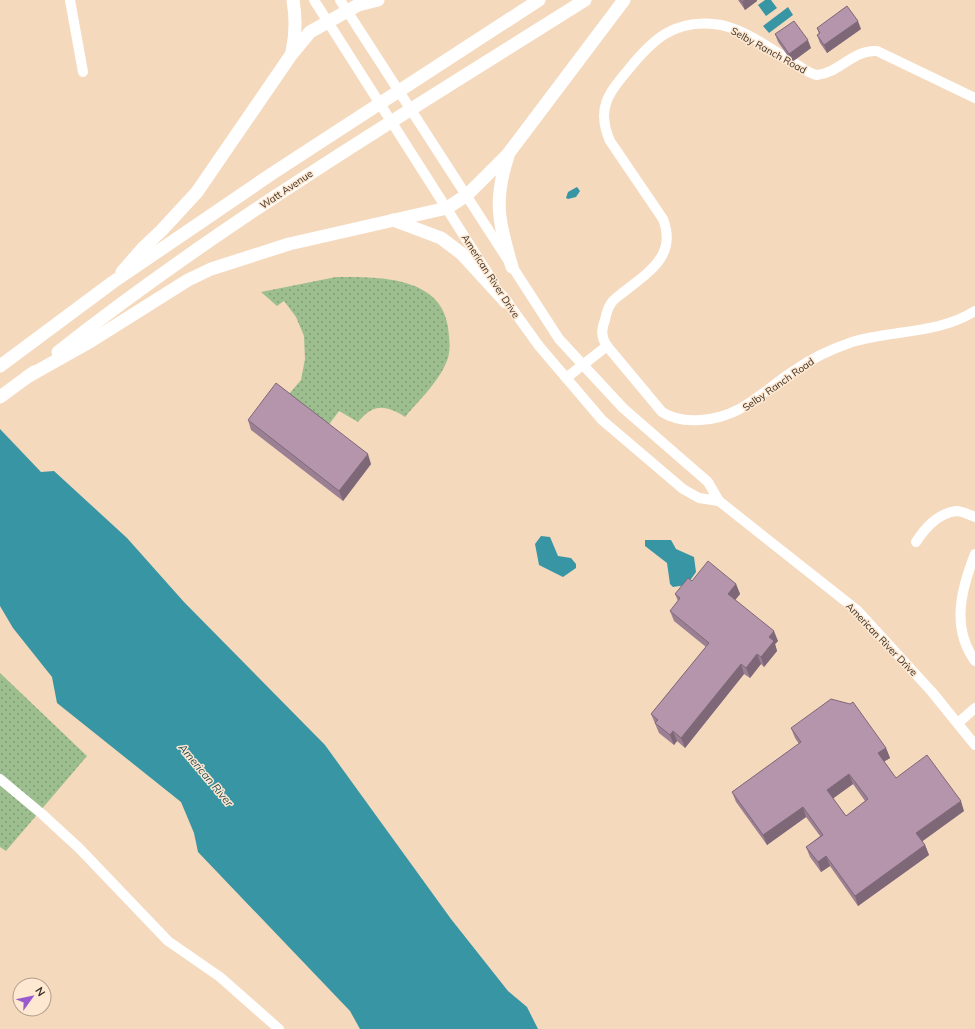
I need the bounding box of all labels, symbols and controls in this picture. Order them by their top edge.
street label: Selby Ranch Road [729,24,809,77]
street label: Watt Avenue [257,167,315,212]
street label: American River Drive [459,232,523,321]
street label: Selby Ranch Road [740,355,817,414]
street label: American River Drive [843,600,920,679]
water label: American River [175,740,237,810]
north arrow [12,977,52,1017]
text: N [32,984,49,999]

